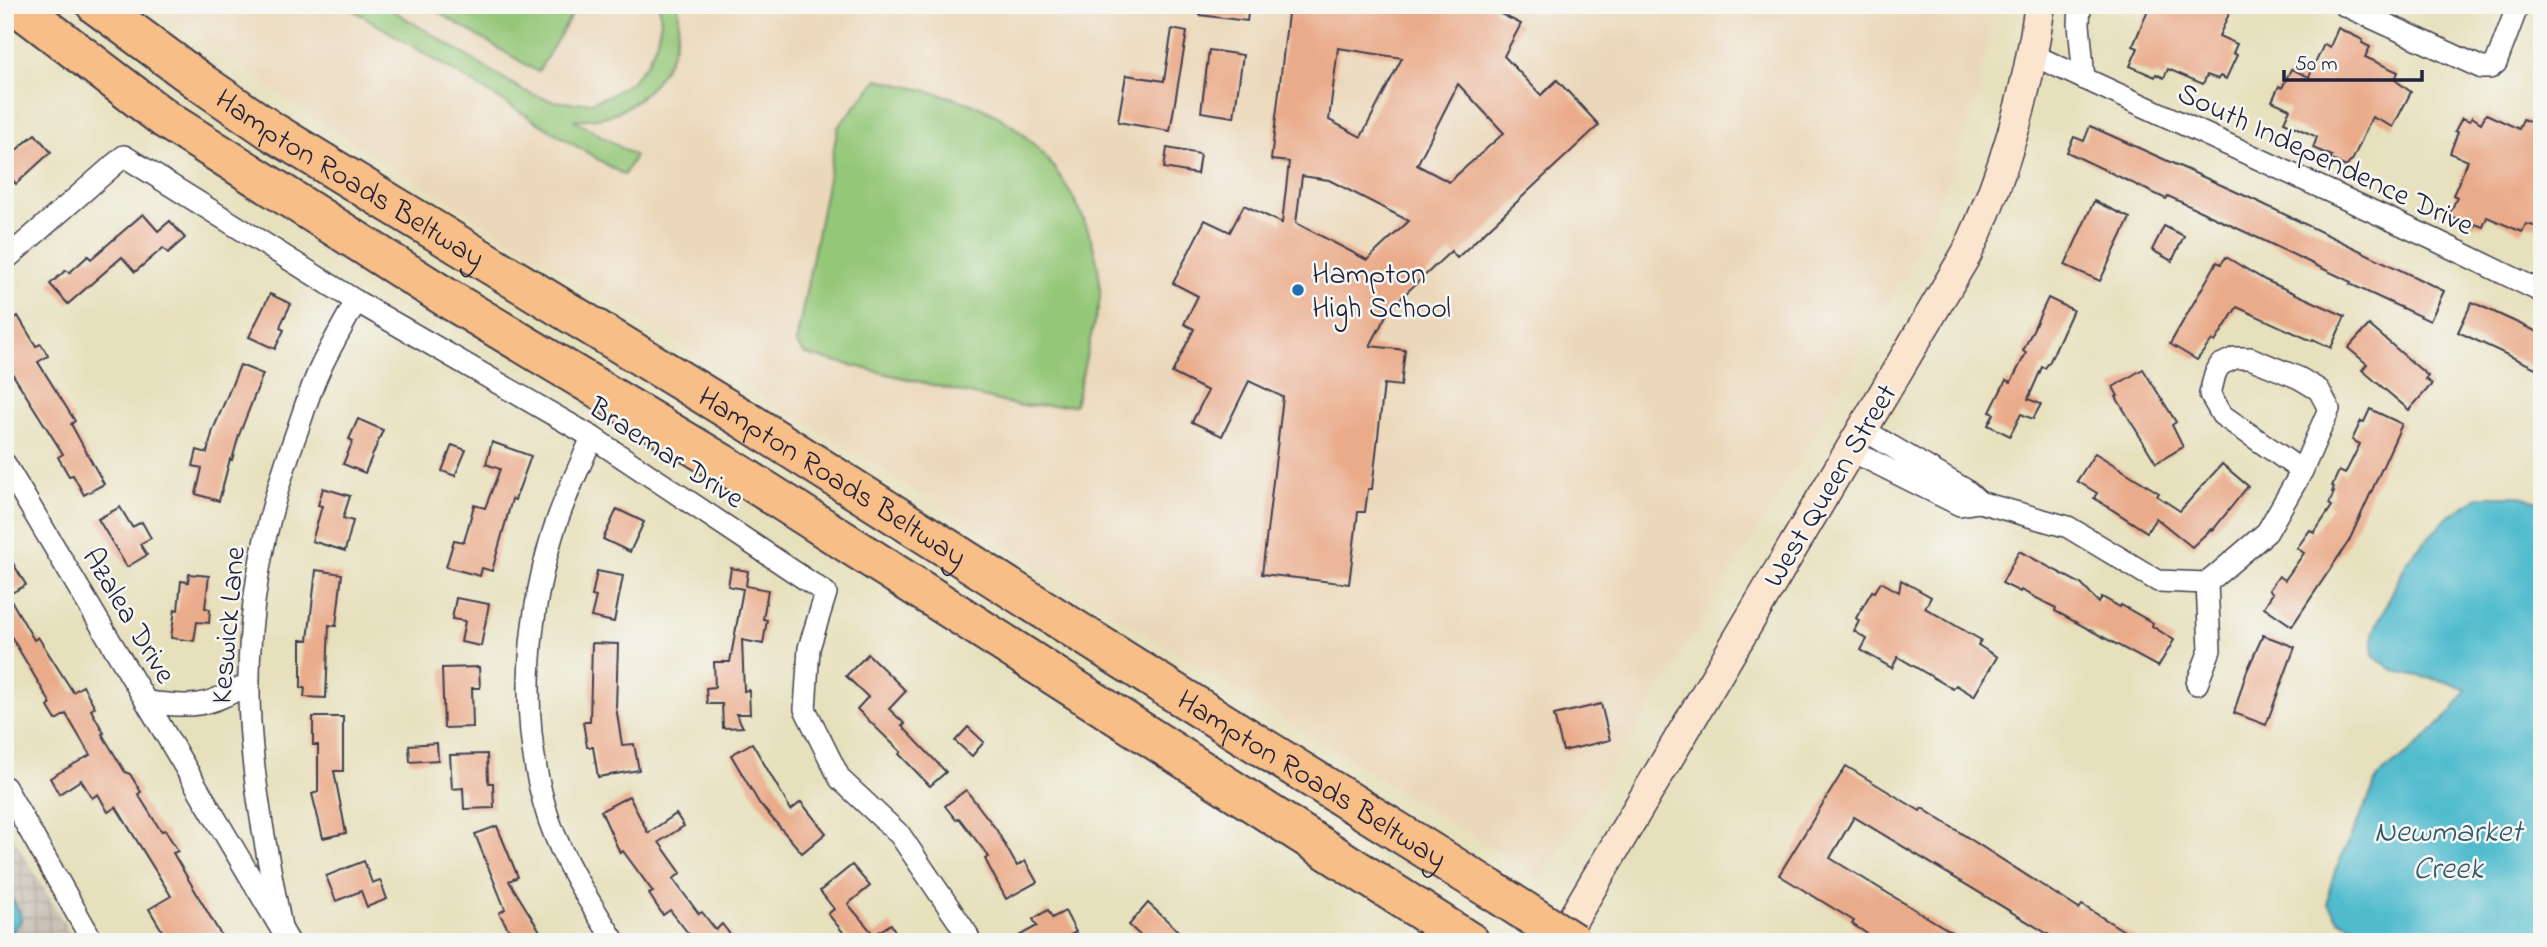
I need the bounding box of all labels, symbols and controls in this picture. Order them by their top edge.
scale bar [2284,38,2423,82]
text: 50 m [2295,50,2338,80]
street label: South Independence Drive [2169,73,2481,249]
street label: Hampton Roads Beltway [205,79,492,281]
place label: Hampton High School [1312,254,1451,332]
marker: Hampton High School [1290,282,1306,298]
street label: West Queen Street [1753,376,1910,597]
street label: Hampton Roads Beltway [688,377,974,580]
street label: Braemar Drive [578,387,752,522]
street label: Azalea Drive [69,540,186,694]
street label: Keswick Lane [201,544,259,706]
street label: Hampton Roads Beltway [1167,680,1454,882]
water label: Newmarket Creek [2374,810,2525,894]

